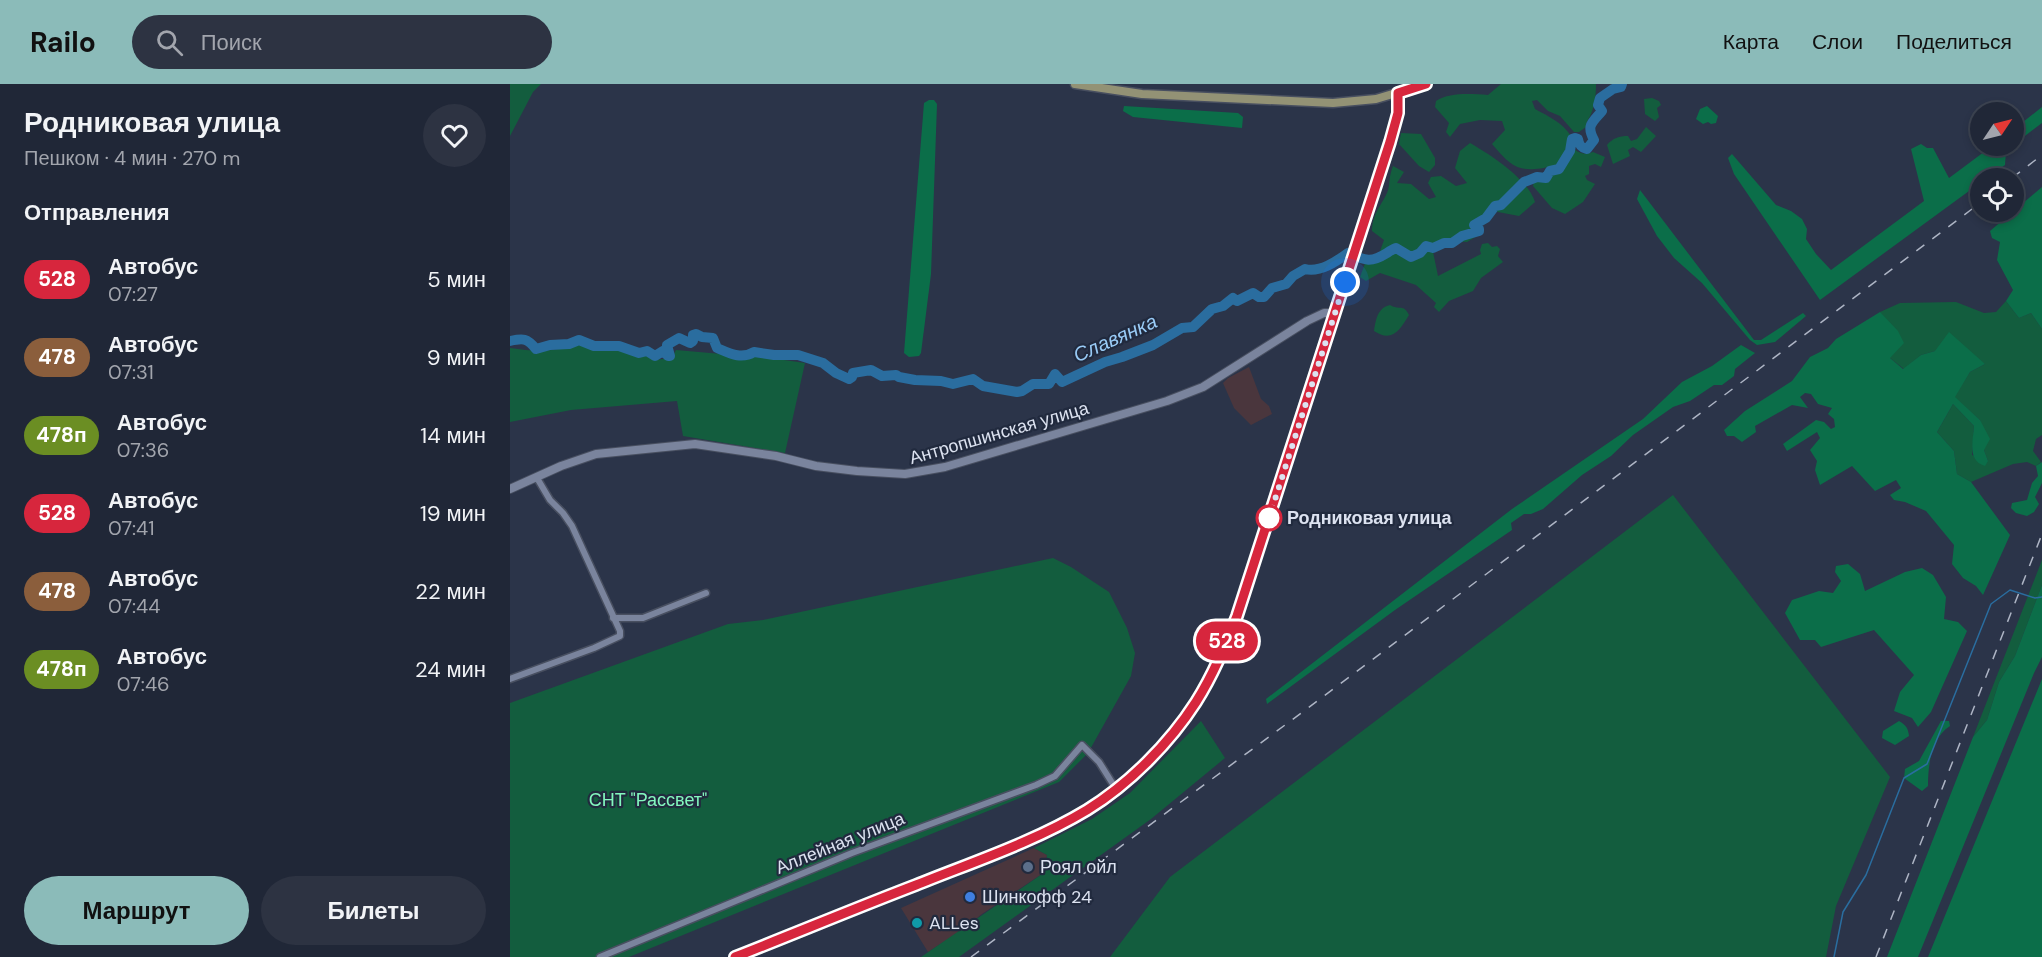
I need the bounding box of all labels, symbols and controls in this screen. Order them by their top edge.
search box [132,15,552,69]
text: Railo [30,24,96,61]
icon: search [153,26,186,59]
text: Поиск [201,28,262,57]
text: Карта [1723,28,1779,56]
text: Слои [1812,28,1863,56]
text: Поделиться [1896,28,2012,56]
north arrow [1970,102,2024,156]
map controls [1970,102,2024,222]
text: Родниковая улица [24,104,280,141]
button: heart [423,104,486,167]
text: Пешком · 4 мин · 270 m [24,145,240,171]
button: locate [1970,168,2024,222]
text: Отправления [24,198,170,227]
text: Автобус [108,252,198,281]
text: 528 [38,265,76,293]
text: 5 мин [427,265,486,294]
your location [1330,267,1360,297]
text: 07:27 [108,281,158,307]
water label: Славянка [1069,308,1161,368]
text: Автобус [108,330,198,359]
text: 478 [38,343,76,371]
text: 9 мин [427,343,486,372]
text: 07:31 [108,359,154,385]
street label: Антропшинская улица [906,396,1093,470]
text: Автобус [117,408,207,437]
text: 478п [36,421,87,449]
text: 14 мин [420,421,486,450]
text: 07:36 [117,437,169,463]
text: Автобус [108,486,198,515]
text: 528 [38,499,76,527]
text: 19 мин [420,499,486,528]
marker: Родниковая улица [1256,505,1282,531]
place label: Родниковая улица [1287,506,1453,530]
text: 07:41 [108,515,155,541]
text: Автобус [108,564,198,593]
text: 478 [38,577,76,605]
text: 22 мин [415,577,486,606]
text: 07:44 [108,593,160,619]
line badge: 528 [1192,622,1262,660]
text: 528 [1208,627,1246,655]
text: Автобус [117,642,207,671]
text: 478п [36,655,87,683]
text: 24 мин [415,655,486,684]
text: 07:46 [117,671,170,697]
park label: СНТ "Рассвет" [589,788,707,812]
street label: Аллейная улица [772,806,909,880]
place label: Роял ойл [1040,855,1117,879]
marker: Роял ойл [1021,860,1035,874]
button: Маршрут [24,876,249,945]
button: Билеты [261,876,486,945]
place label: Шинкофф 24 [982,885,1092,909]
marker: Шинкофф 24 [963,890,977,904]
place label: ALLes [929,911,979,935]
marker: ALLes [910,916,924,930]

